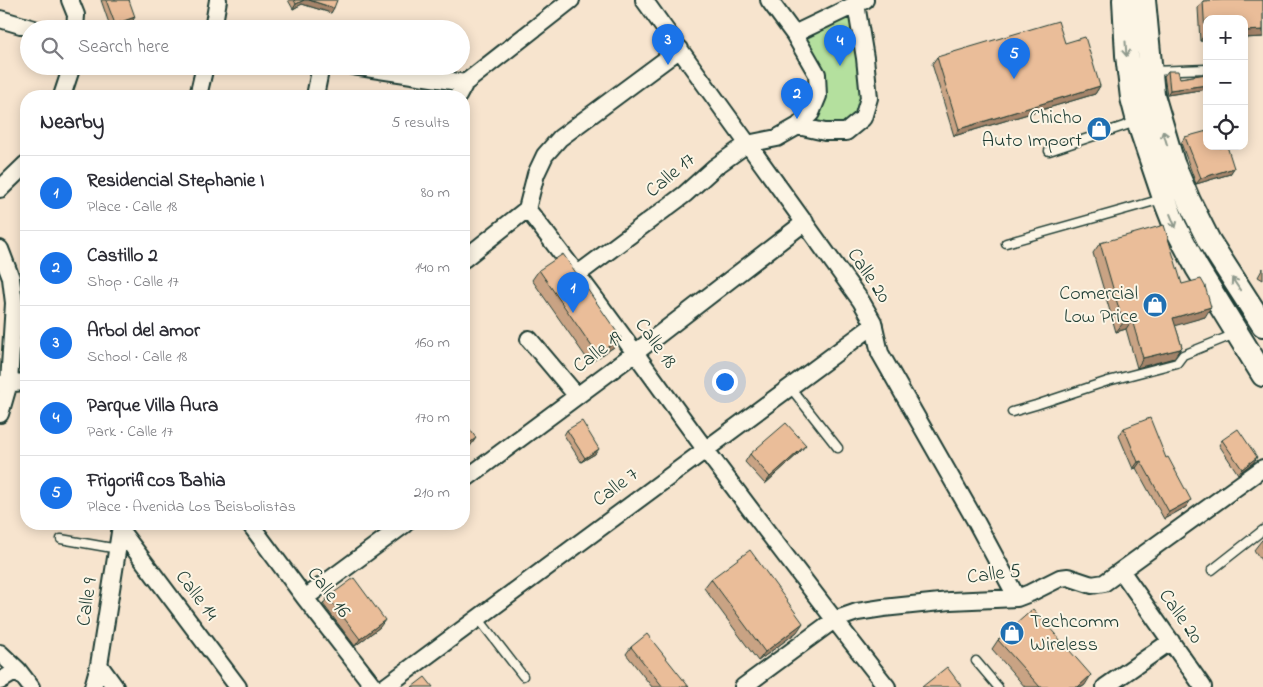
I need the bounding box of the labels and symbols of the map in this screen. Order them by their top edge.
pin: 3 [652,24,684,65]
pin: 4 [824,25,856,66]
pin: 5 [998,38,1030,79]
one-way arrow [1122,40,1131,56]
pin: 2 [781,78,813,119]
place label: Chicho Auto Import [982,104,1082,156]
shop icon: Chicho Auto Import [1086,116,1112,142]
one-way arrow [1160,131,1170,147]
street label: Calle 17 [640,147,702,205]
one-way arrow [1170,214,1179,229]
street label: Calle 20 [839,243,897,310]
pin: 1 [557,272,589,313]
one-way arrow [1231,277,1241,291]
place label: Comercial Low Price [1059,280,1138,332]
shop icon: Comercial Low Price [1142,292,1168,318]
street label: Calle 18 [627,313,683,375]
street label: Calle 19 [567,325,629,381]
your location [712,369,738,395]
street label: Calle 7 [587,461,645,515]
street label: Calle 5 [965,557,1023,593]
street label: Calle 16 [299,561,357,625]
street label: Calle 14 [167,564,225,628]
street label: Calle 9 [70,576,106,628]
street label: Calle 20 [1151,584,1210,651]
place label: Techcomm Wireless [1030,608,1119,660]
shop icon: Techcomm Wireless [999,620,1025,646]

